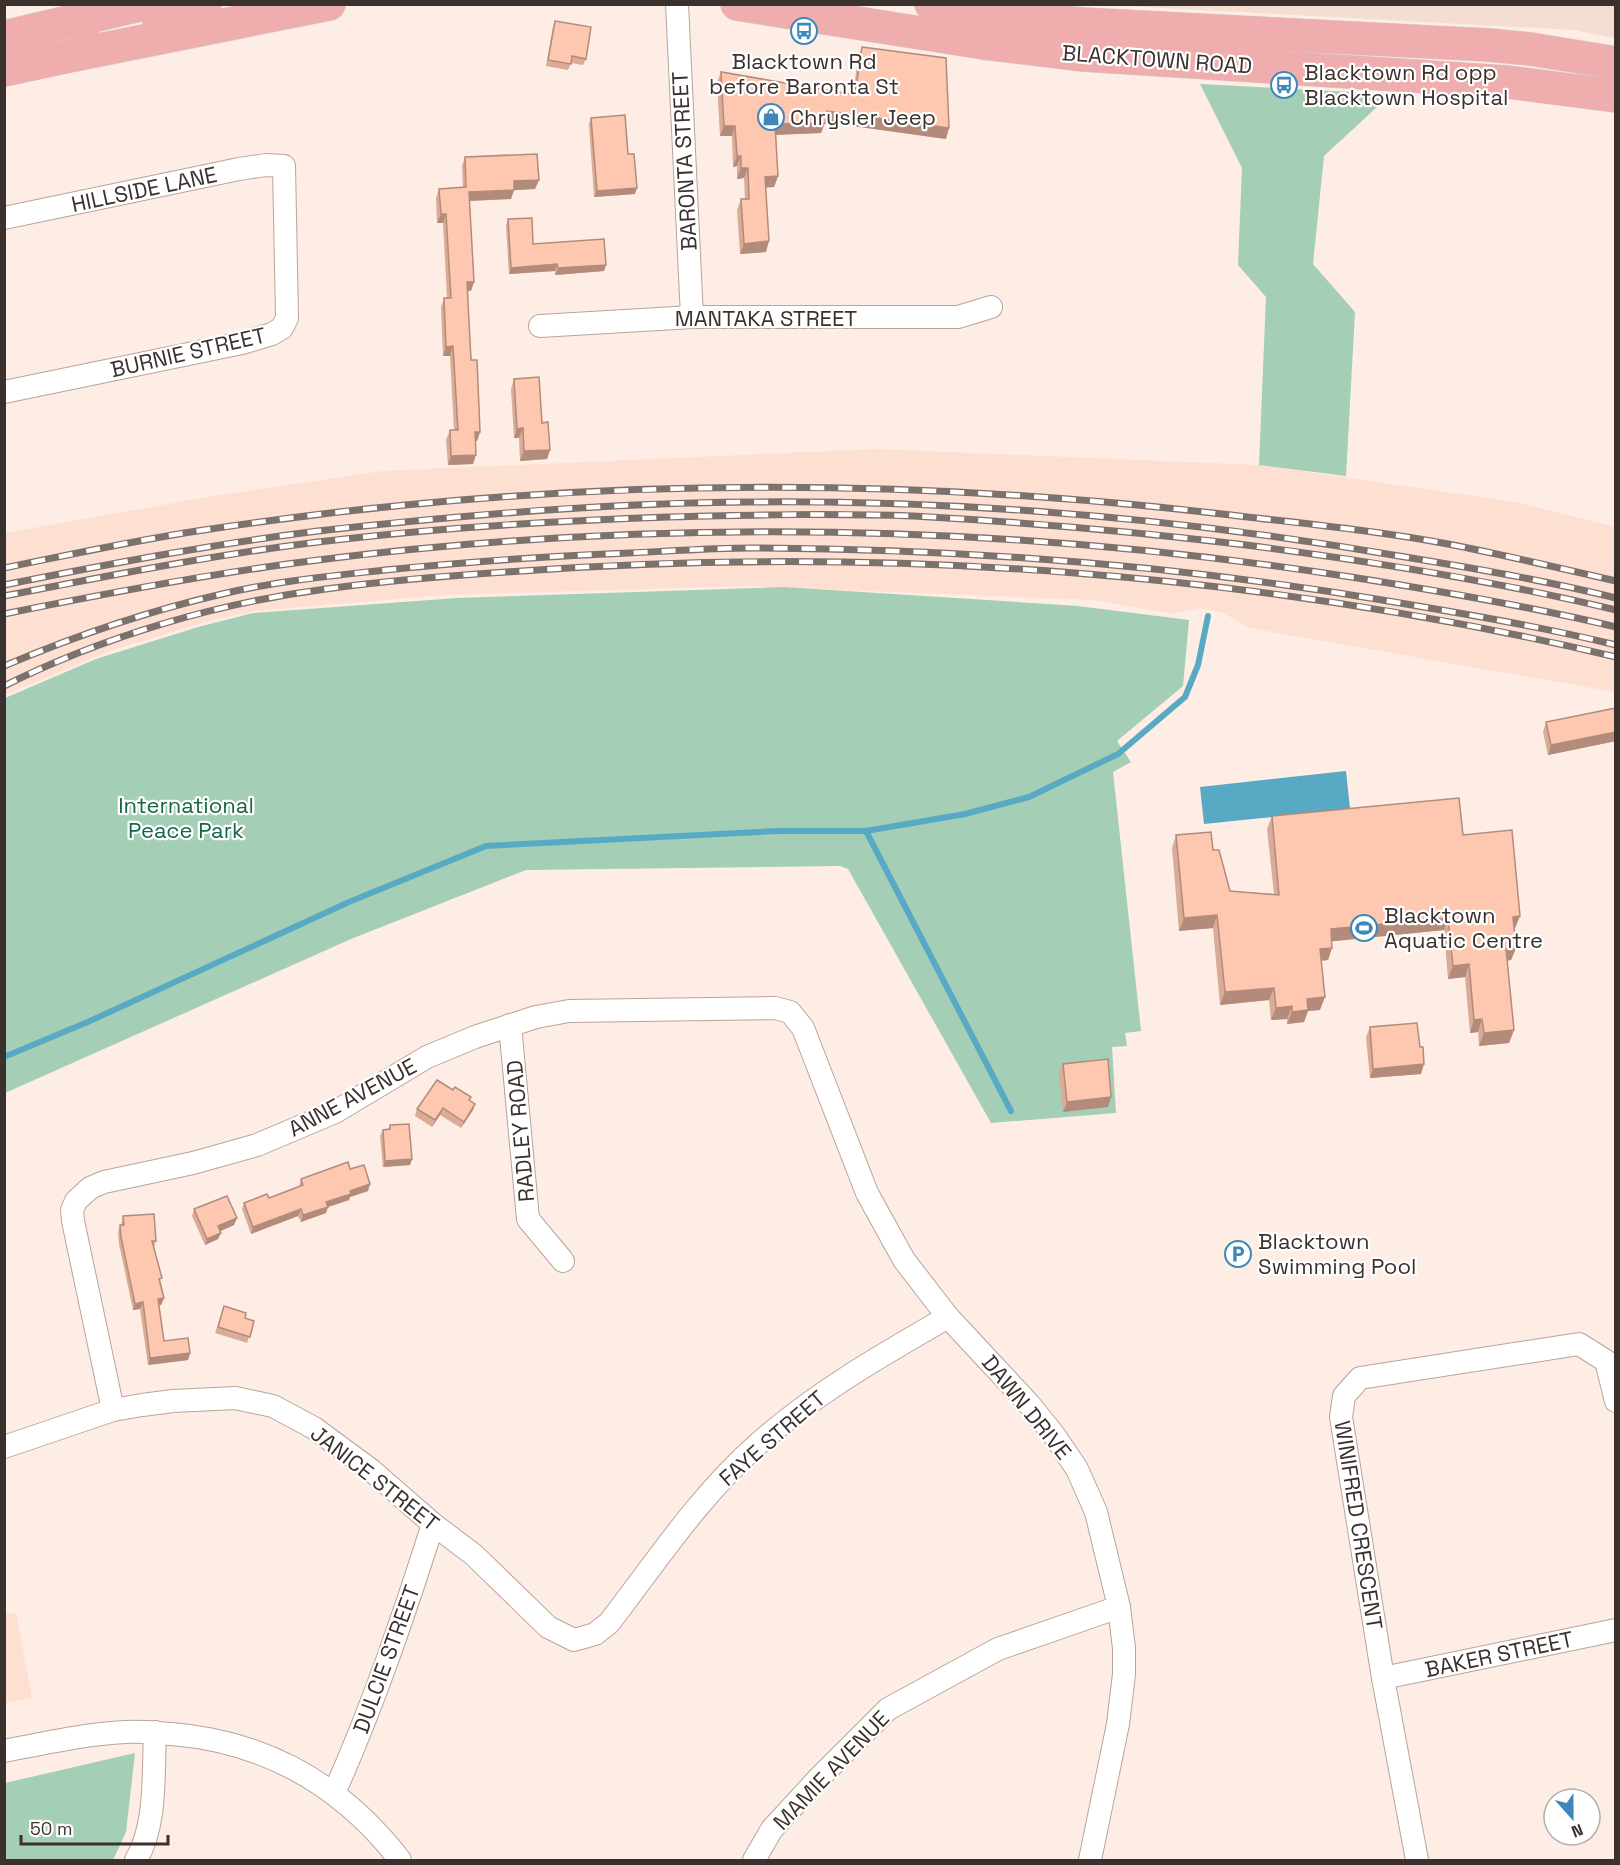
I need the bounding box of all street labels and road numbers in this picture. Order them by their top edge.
street label: BLACKTOWN ROAD [1061,38,1253,80]
street label: BARONTA STREET [665,71,703,251]
street label: HILLSIDE LANE [69,160,219,218]
street label: MANTAKA STREET [675,304,857,332]
street label: BURNIE STREET [108,321,268,383]
street label: ANNE AVENUE [283,1051,421,1143]
street label: RADLEY ROAD [500,1059,540,1203]
street label: DAWN DRIVE [976,1349,1078,1465]
street label: FAYE STREET [713,1384,831,1492]
street label: JANICE STREET [305,1419,445,1537]
street label: WINIFRED CRESCENT [1329,1419,1389,1631]
street label: DULCIE STREET [346,1581,426,1737]
street label: BAKER STREET [1422,1625,1576,1683]
street label: MAMIE AVENUE [767,1704,895,1836]

